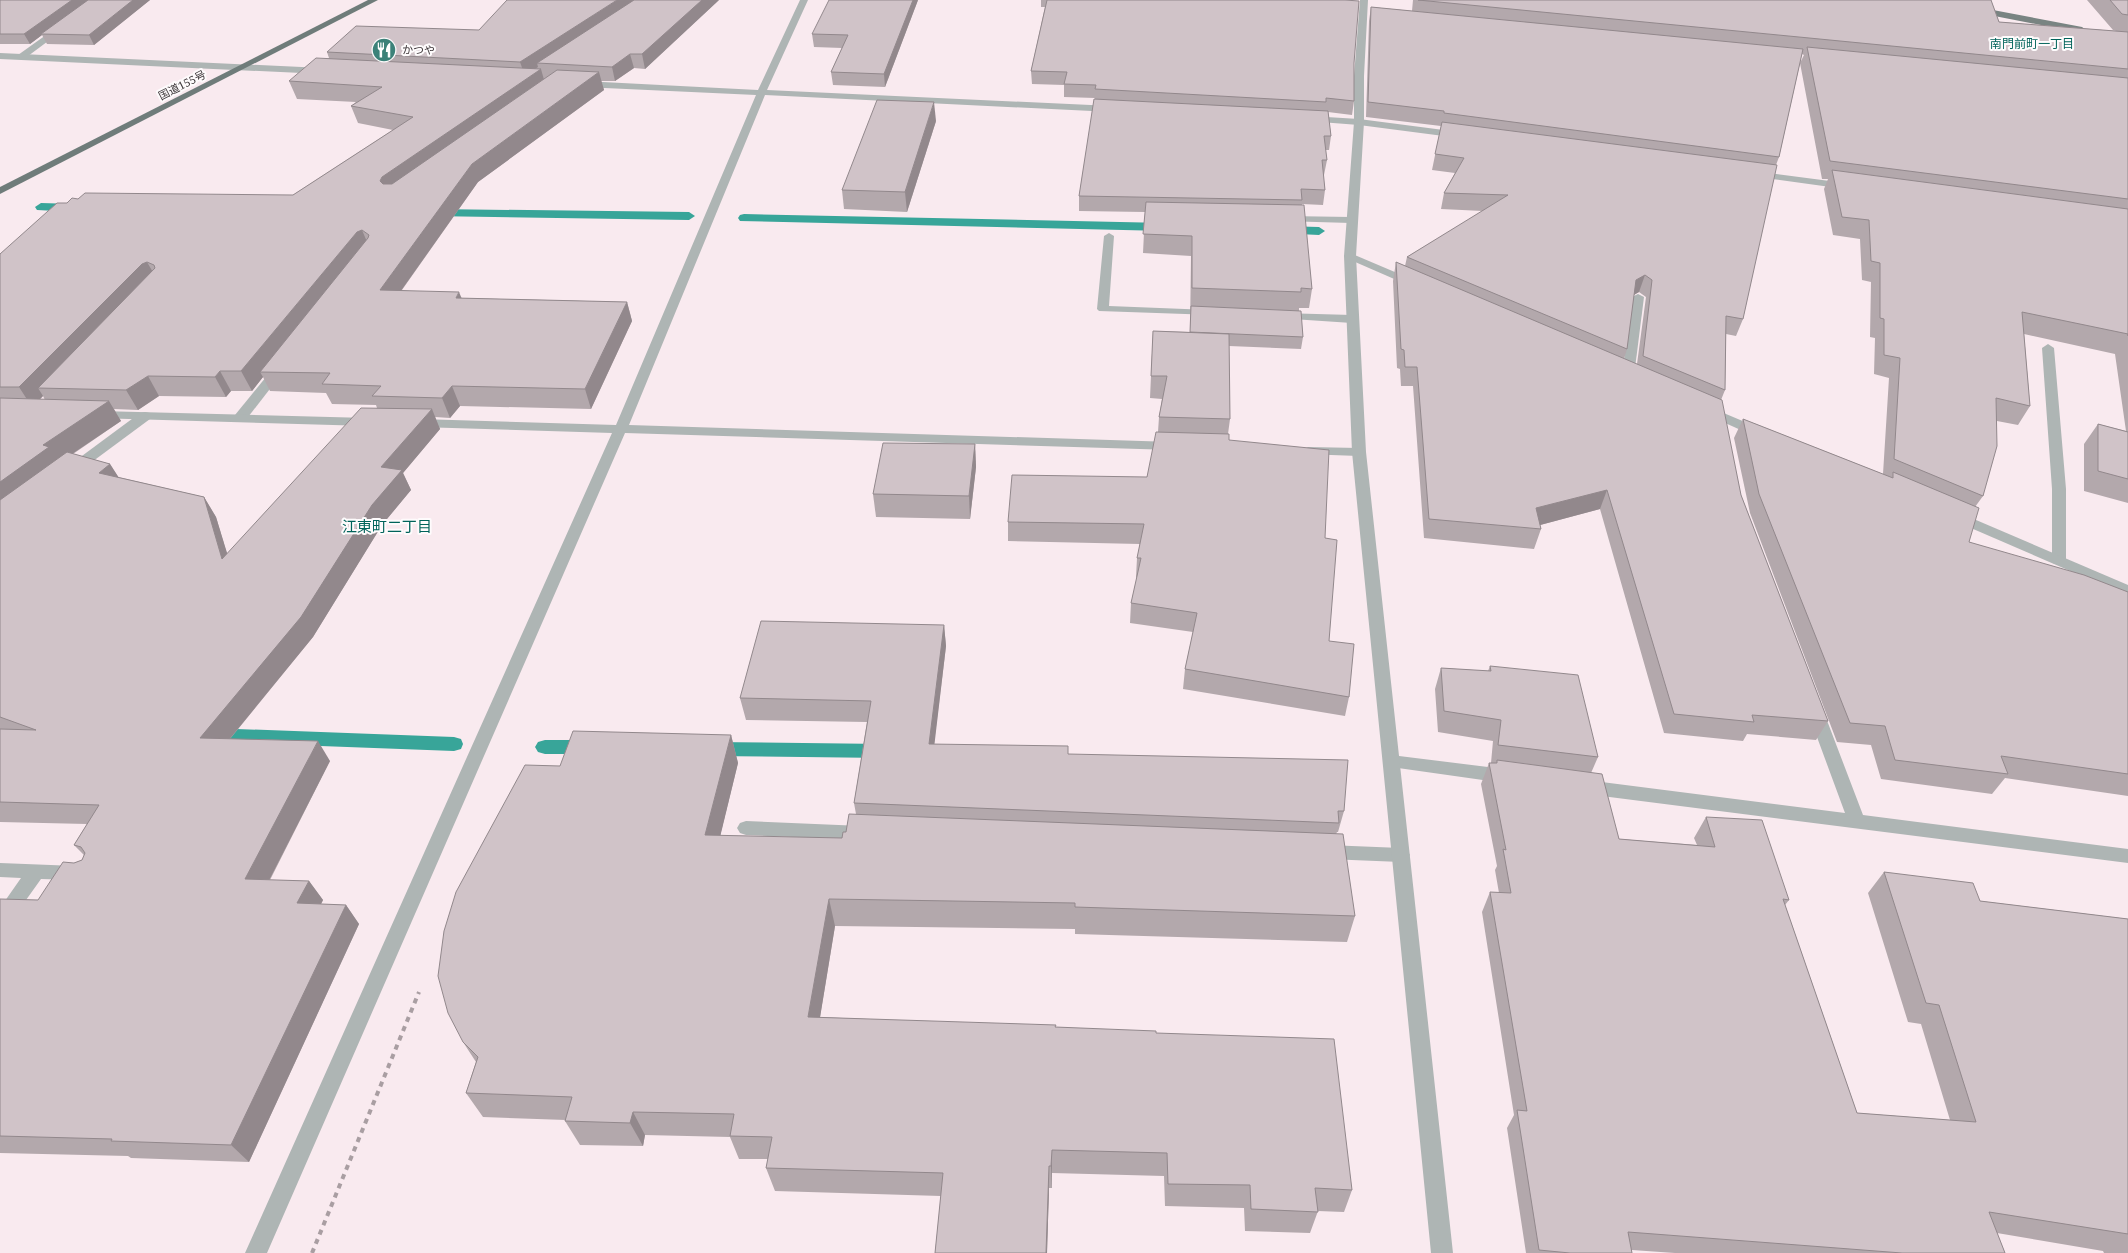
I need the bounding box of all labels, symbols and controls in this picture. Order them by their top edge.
district label: 南門前町一丁目 [1990,35,2074,52]
restaurant icon: かつや [371,37,397,63]
place label: かつや [402,42,435,57]
street label: 国道155号 [155,66,208,103]
district label: 江東町二丁目 [342,516,432,536]

